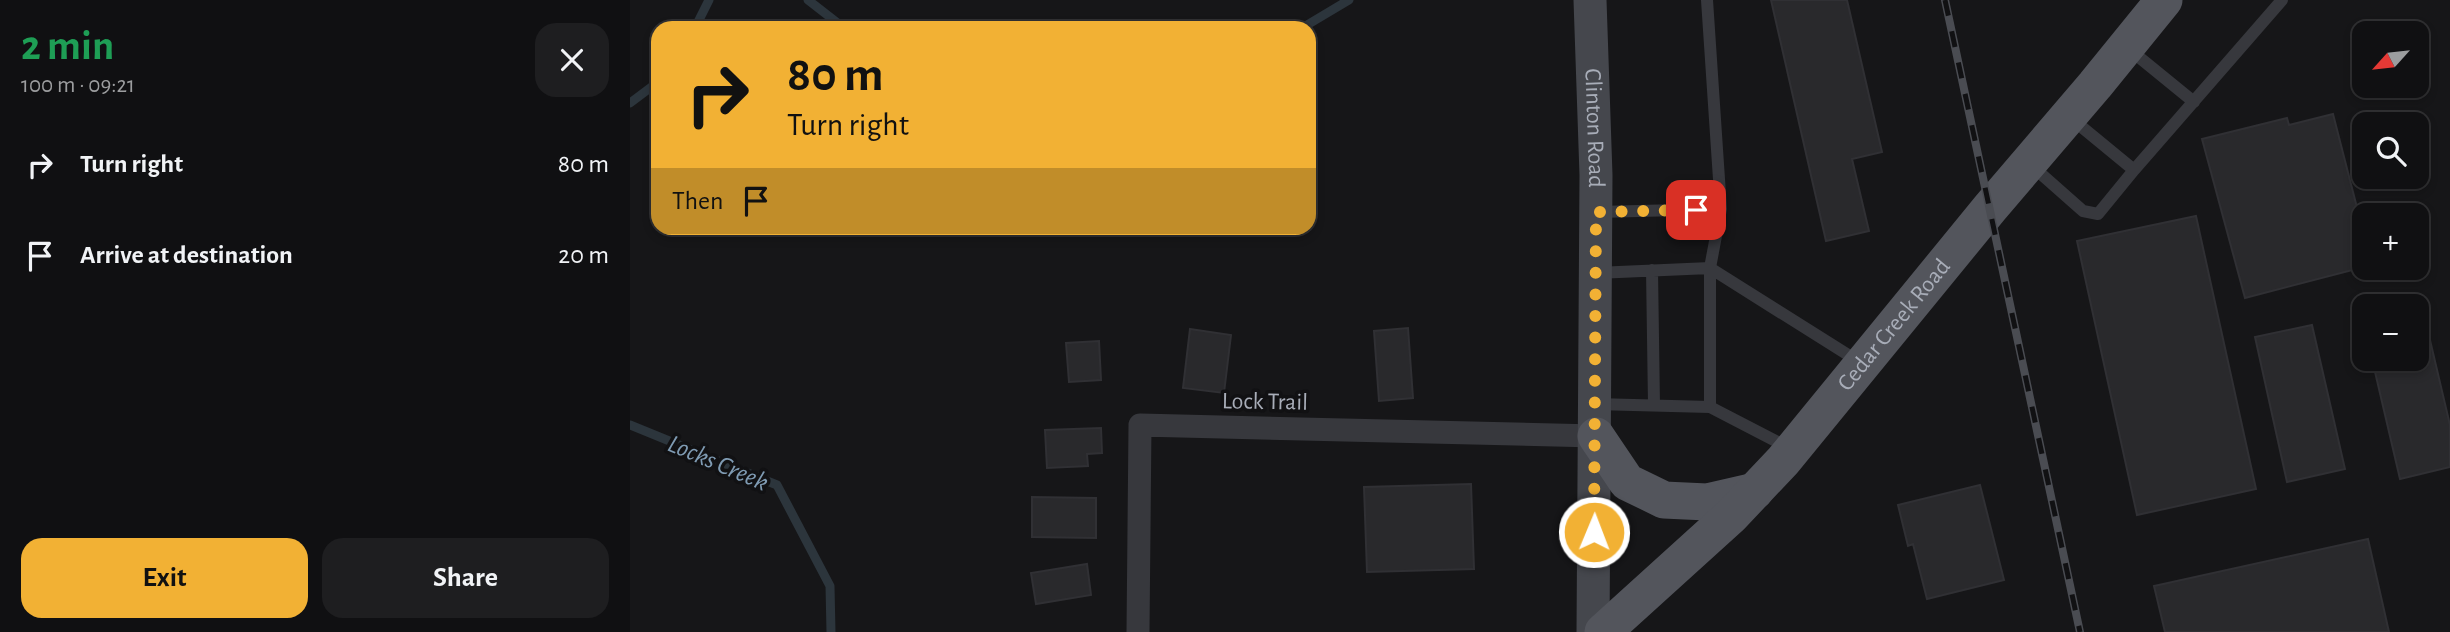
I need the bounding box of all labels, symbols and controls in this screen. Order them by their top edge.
north arrow [2352,21,2429,98]
map controls [2352,21,2429,371]
button: close [535,23,609,97]
text: 2 min [21,25,114,67]
icon: right [672,49,763,140]
text: 80 m [787,51,884,100]
street label: Clinton Road [1580,68,1608,188]
text: 100 m · 09:21 [21,74,135,97]
text: Turn right [787,109,909,141]
button: search [2352,112,2429,189]
icon: right [21,146,59,184]
text: Turn right [80,151,183,177]
text: 80 m [558,151,609,177]
pin [1666,180,1726,240]
icon: arrive [737,182,775,220]
text: Then [672,188,723,214]
icon: arrive [1677,191,1715,229]
button: + [2352,203,2429,280]
icon: arrive [21,237,59,275]
text: Arrive at destination [80,242,293,268]
text: 20 m [558,242,609,268]
street label: Cedar Creek Road [1833,255,1955,396]
button: − [2352,294,2429,371]
street label: Lock Trail [1222,389,1308,415]
water label: Locks Creek [664,430,772,496]
position arrow [1557,495,1631,569]
button: Exit [21,538,308,618]
button: Share [322,538,609,618]

